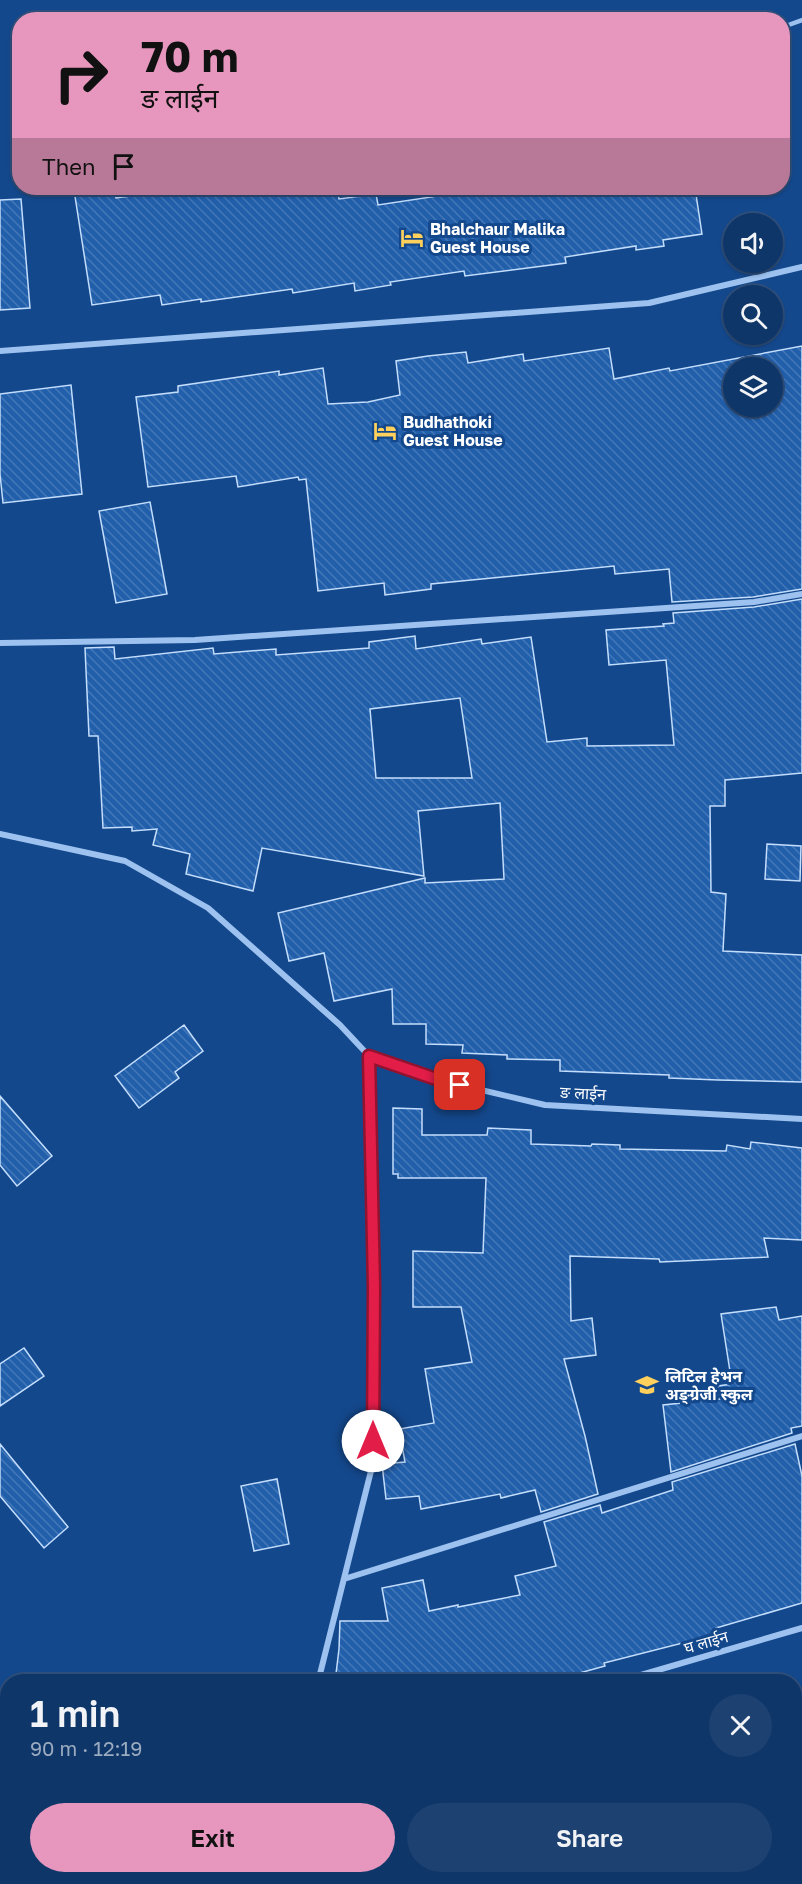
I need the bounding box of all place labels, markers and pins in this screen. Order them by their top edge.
place label: Bhalchaur Malika Guest House [430,219,565,257]
hotel icon: Bhalchaur Malika Guest House [399,225,425,251]
place label: Budhathoki Guest House [403,412,503,450]
hotel icon: Budhathoki Guest House [372,418,398,444]
pin [434,1059,485,1110]
place label: लिटिल हेभन अङ्‍ग्रेजी स्कुल [665,1366,754,1405]
school or university icon: लिटिल हेभन अङ्‍ग्रेजी स्कुल [634,1372,660,1398]

